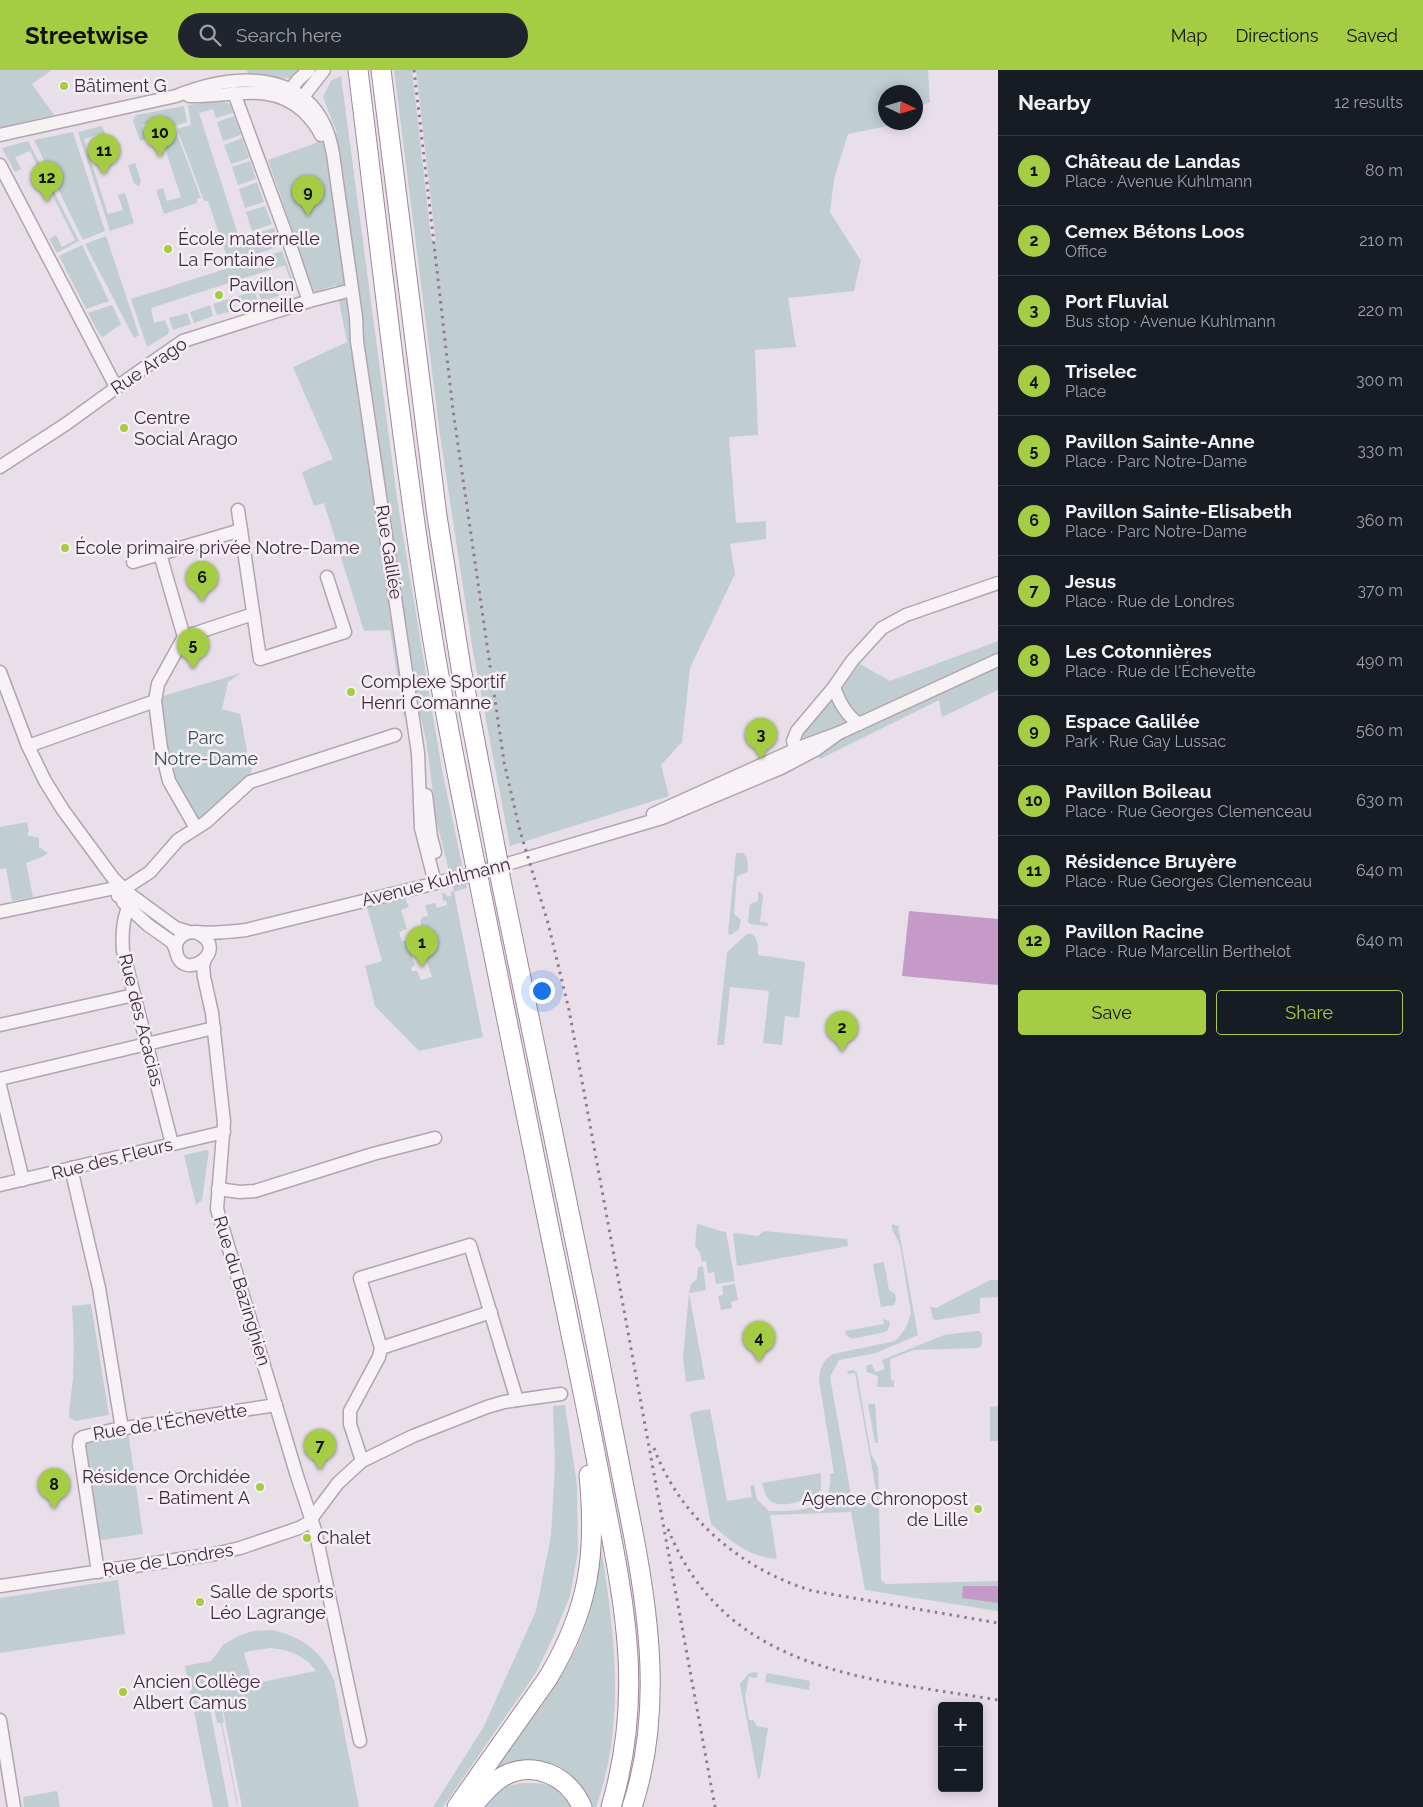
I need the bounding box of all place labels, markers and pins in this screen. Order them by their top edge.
place label: Bâtiment G [74,75,167,96]
marker: Bâtiment G [58,80,70,92]
pin: 10 [144,116,176,157]
pin: 11 [88,134,120,175]
pin: 12 [31,161,63,202]
pin: 9 [292,175,324,216]
place label: École maternelle La Fontaine [178,227,320,270]
marker: École maternelle La Fontaine [162,243,174,255]
place label: Pavillon Corneille [229,274,304,316]
marker: Pavillon Corneille [213,289,225,301]
place label: Centre Social Arago [134,407,238,449]
marker: Centre Social Arago [118,422,130,434]
place label: École primaire privée Notre-Dame [75,536,360,558]
marker: École primaire privée Notre-Dame [59,542,71,554]
pin: 6 [186,561,218,602]
pin: 5 [177,628,209,669]
place label: Complexe Sportif Henri Comanne [361,671,507,713]
marker: Complexe Sportif Henri Comanne [345,686,357,698]
pin: 3 [745,718,777,759]
pin: 1 [406,926,438,967]
pin: 2 [826,1011,858,1052]
pin: 4 [743,1321,775,1362]
pin: 7 [304,1429,336,1470]
place label: Résidence Orchidée - Batiment A [82,1466,250,1508]
pin: 8 [38,1468,70,1509]
marker: Résidence Orchidée - Batiment A [254,1481,266,1493]
place label: Agence Chronopost de Lille [802,1488,968,1530]
marker: Agence Chronopost de Lille [972,1503,984,1515]
place label: Chalet [317,1527,371,1548]
marker: Chalet [301,1532,313,1544]
place label: Salle de sports Léo Lagrange [210,1581,334,1623]
marker: Salle de sports Léo Lagrange [194,1596,206,1608]
place label: Ancien Collège Albert Camus [133,1671,261,1713]
marker: Ancien Collège Albert Camus [117,1686,129,1698]

